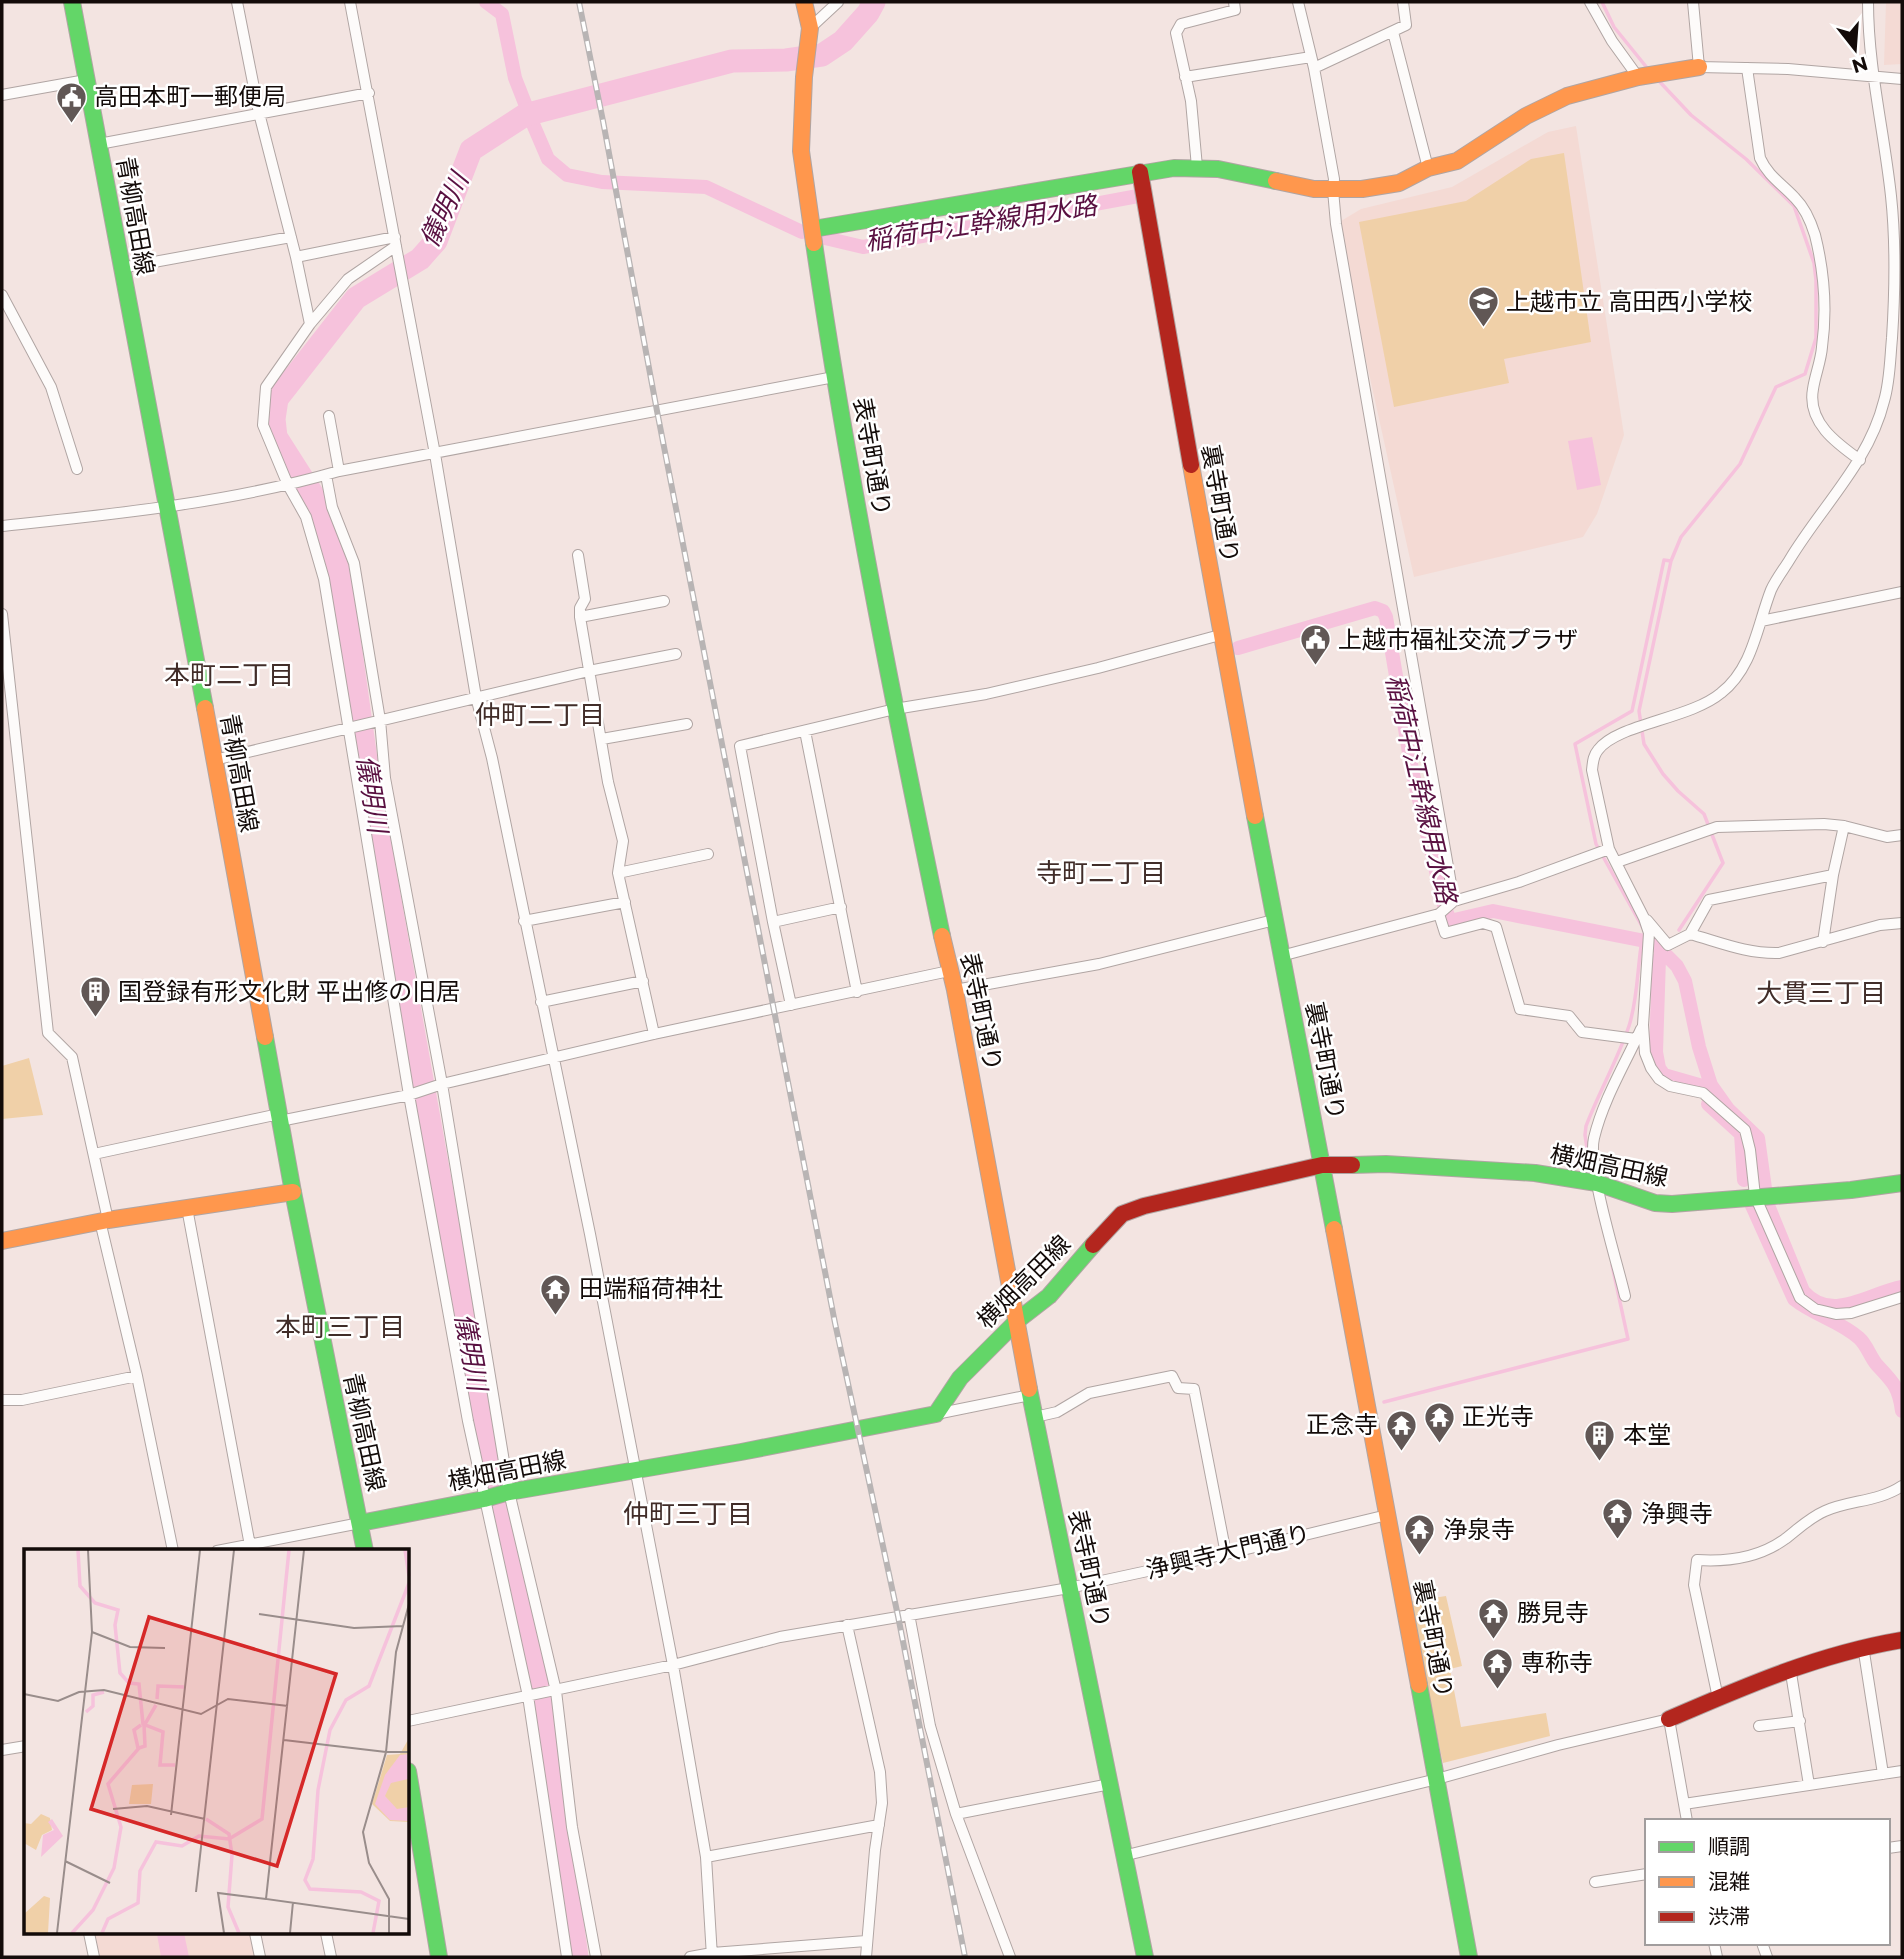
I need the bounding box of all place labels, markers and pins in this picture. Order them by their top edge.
public building icon: 高田本町一郵便局 [54,80,88,124]
place label: 高田本町一郵便局 [94,82,286,111]
school or university icon: 上越市立 高田西小学校 [1466,285,1500,329]
place label: 上越市立 高田西小学校 [1506,287,1752,316]
public building icon: 上越市福祉交流プラザ [1298,623,1332,667]
place label: 上越市福祉交流プラザ [1338,625,1578,654]
building icon: 国登録有形文化財 平出修の旧居 [78,975,112,1019]
place label: 国登録有形文化財 平出修の旧居 [118,977,460,1006]
temple icon: 田端稲荷神社 [539,1272,573,1316]
place label: 田端稲荷神社 [579,1274,723,1303]
temple icon: 正光寺 [1422,1400,1456,1444]
place label: 正光寺 [1462,1402,1534,1431]
temple icon: 正念寺 [1384,1408,1418,1452]
place label: 正念寺 [1306,1410,1378,1439]
building icon: 本堂 [1583,1418,1617,1462]
place label: 本堂 [1623,1420,1671,1449]
temple icon: 浄興寺 [1601,1497,1635,1541]
place label: 浄興寺 [1641,1499,1713,1528]
temple icon: 浄泉寺 [1403,1513,1437,1557]
place label: 浄泉寺 [1443,1515,1515,1544]
temple icon: 勝見寺 [1477,1596,1511,1640]
place label: 勝見寺 [1517,1598,1589,1627]
temple icon: 専称寺 [1481,1646,1515,1690]
place label: 専称寺 [1521,1648,1593,1677]

